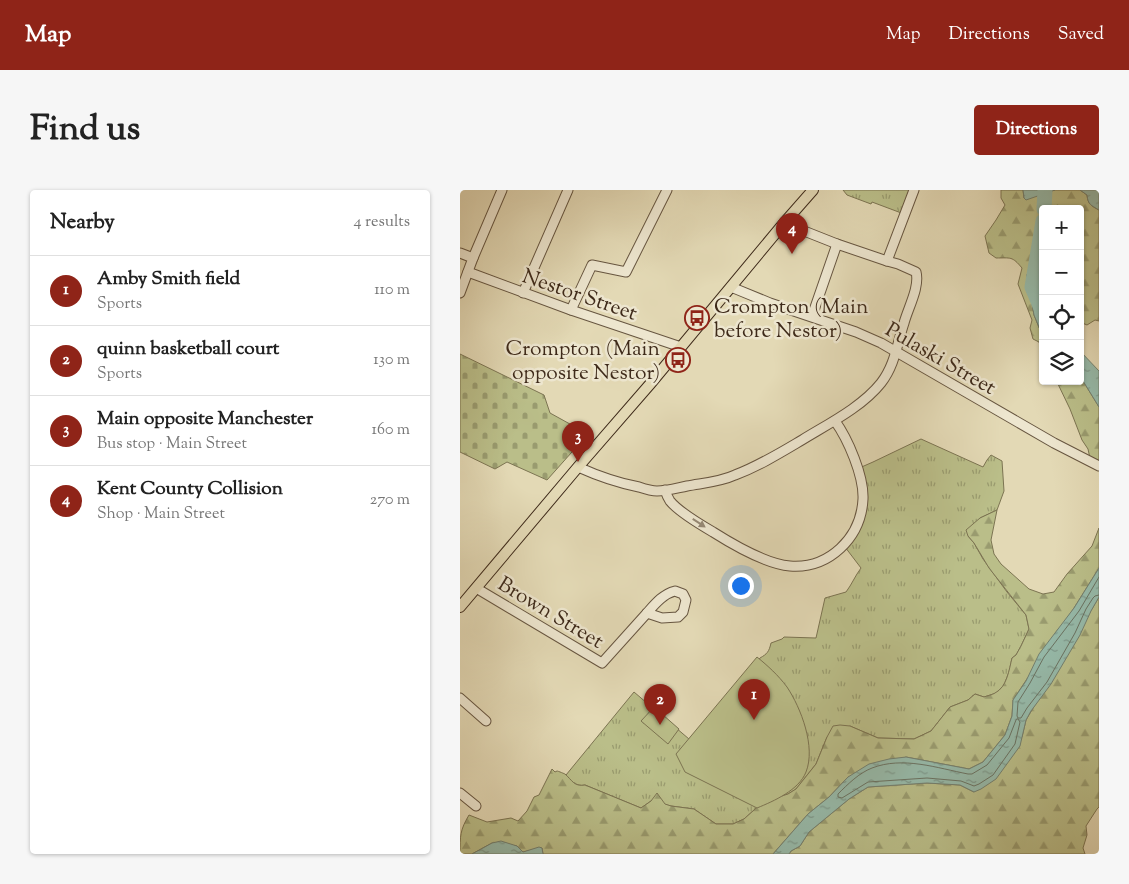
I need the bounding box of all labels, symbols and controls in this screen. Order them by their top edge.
text: Map [25,18,71,52]
text: Map [886,22,921,48]
text: Directions [949,22,1030,48]
text: Saved [1058,22,1104,48]
text: Find us [30,105,140,156]
button: Directions [974,105,1099,155]
map controls [1039,205,1084,385]
button: + [1039,205,1084,250]
text: Nearby [50,208,115,238]
text: 4 results [354,211,410,234]
pin: 4 [776,213,808,254]
button: − [1039,250,1084,295]
street label: Nestor Street [518,262,641,330]
text: Amby Smith field [97,266,240,293]
text: 1 [63,279,69,302]
text: 110 m [374,279,410,302]
text: Sports [97,293,142,316]
place label: Crompton (Main before Nestor) [714,293,868,347]
button: locate [1039,295,1084,340]
bus stop icon: Crompton (Main before Nestor) [684,305,710,331]
street label: Pulaski Street [879,316,1001,404]
place label: Crompton (Main opposite Nestor) [506,335,660,389]
text: quinn basketball court [97,336,279,363]
button: layers [1039,340,1084,385]
bus stop icon: Crompton (Main opposite Nestor) [665,347,691,373]
text: 2 [62,349,70,372]
text: 130 m [373,349,410,372]
text: Sports [97,363,142,386]
text: Main opposite Manchester [97,406,313,433]
text: 3 [63,419,69,442]
text: 160 m [372,419,410,442]
pin: 3 [562,421,594,462]
text: Bus stop · Main Street [97,433,247,456]
text: Kent County Collision [97,476,283,503]
text: 4 [62,489,70,512]
text: 270 m [370,489,410,512]
text: Shop · Main Street [97,503,225,526]
one-way arrow [693,518,706,528]
street label: Brown Street [491,570,609,657]
your location [728,573,754,599]
pin: 1 [738,679,770,720]
pin: 2 [644,684,676,725]

